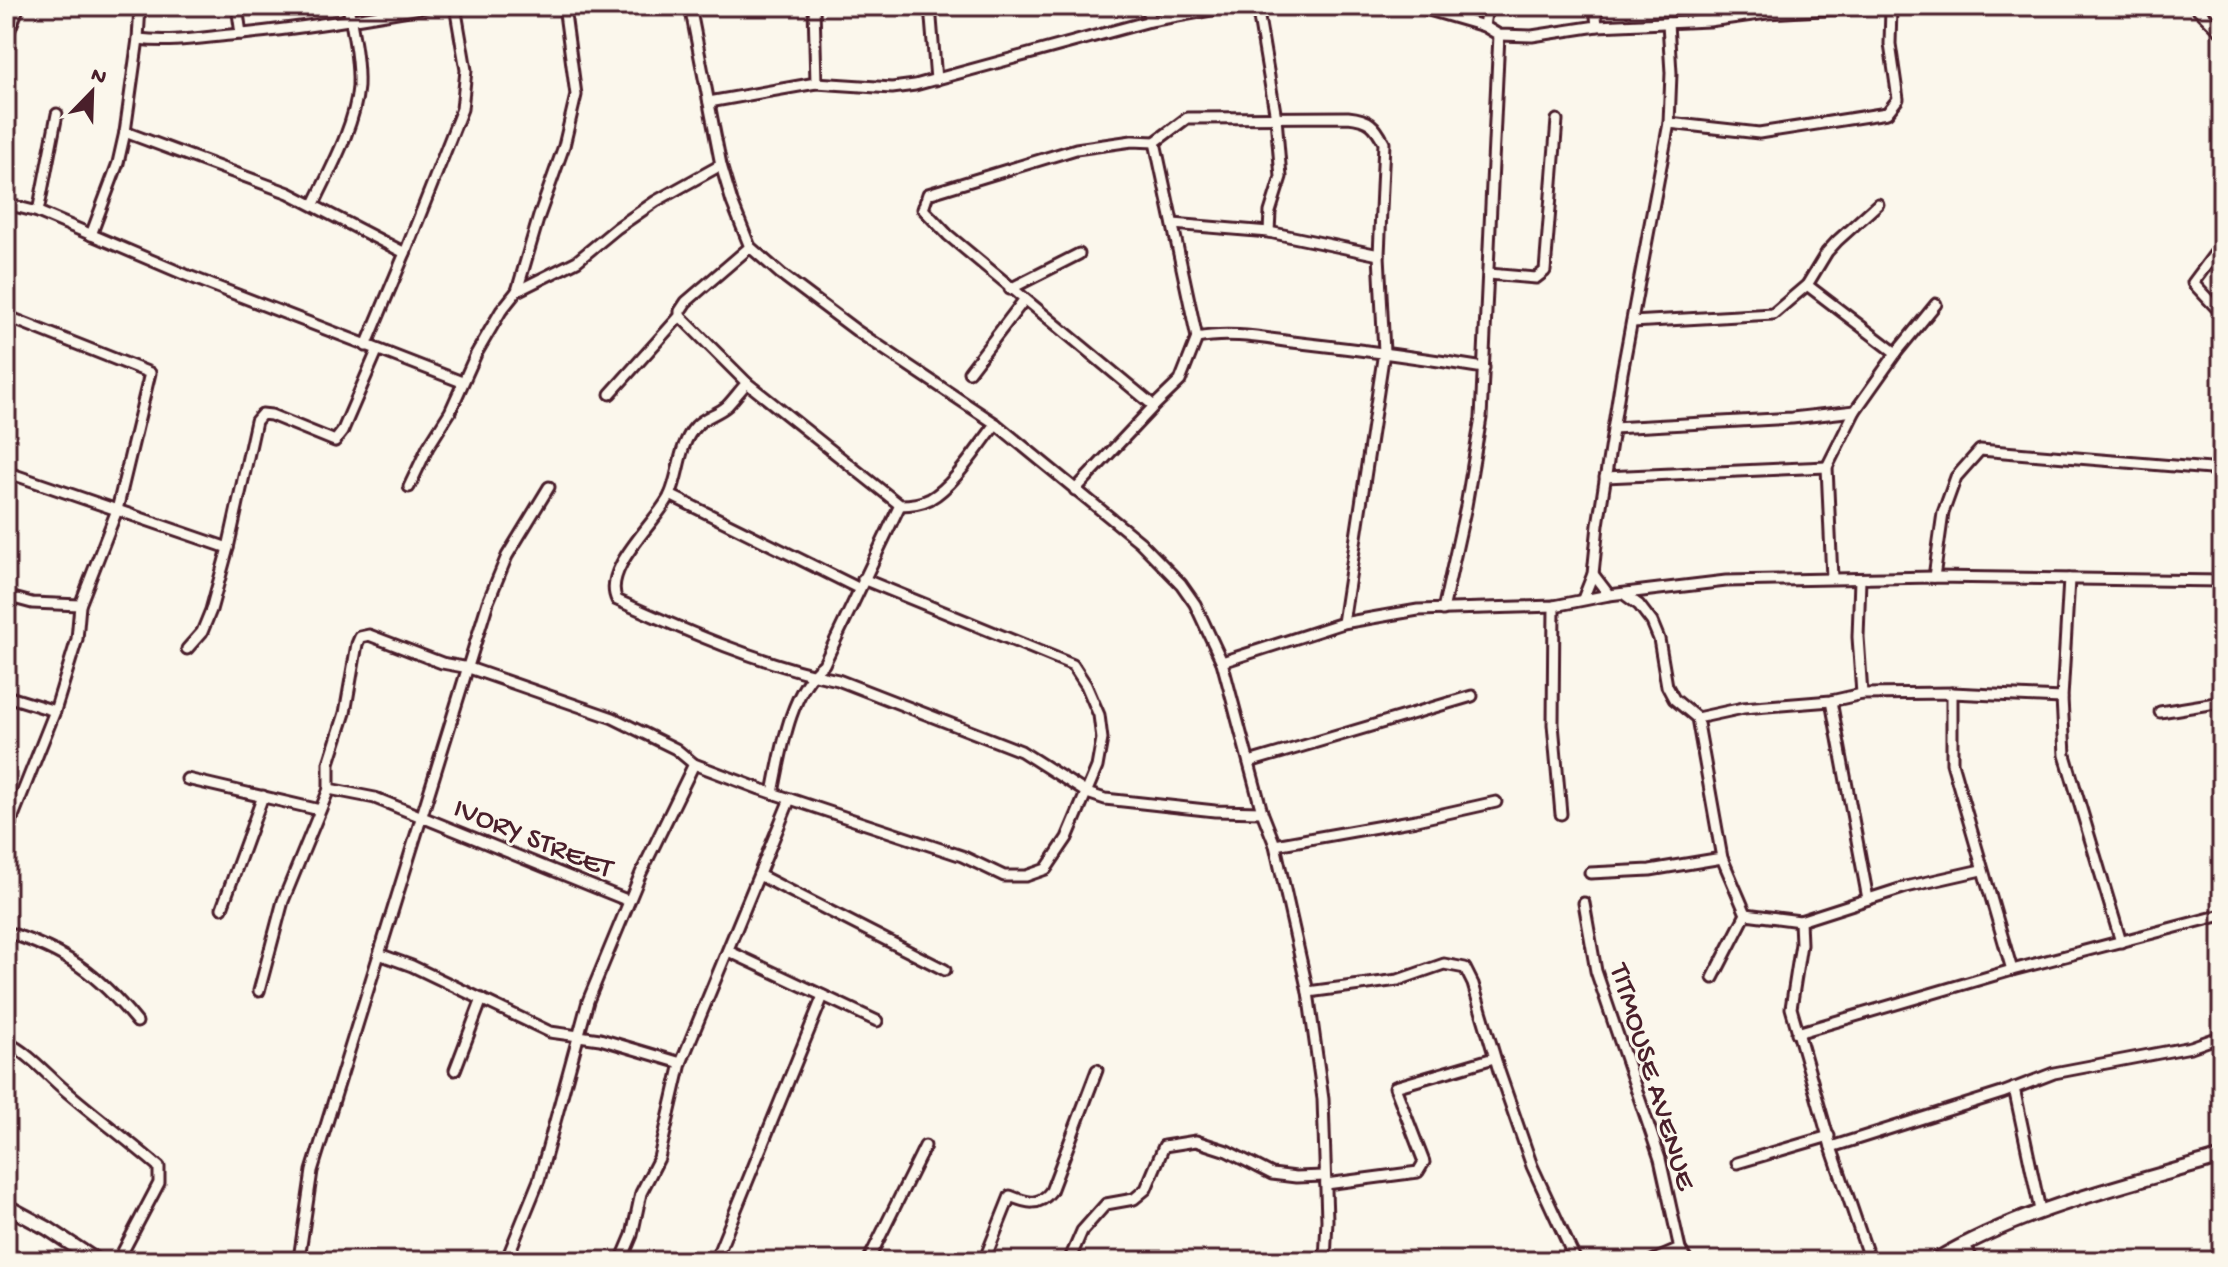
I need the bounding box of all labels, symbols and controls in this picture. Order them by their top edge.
north arrow [52,52,132,132]
text: N [87,62,110,92]
street label: IVORY STREET [448,792,618,889]
street label: TITMOUSE AVENUE [1599,958,1702,1196]

